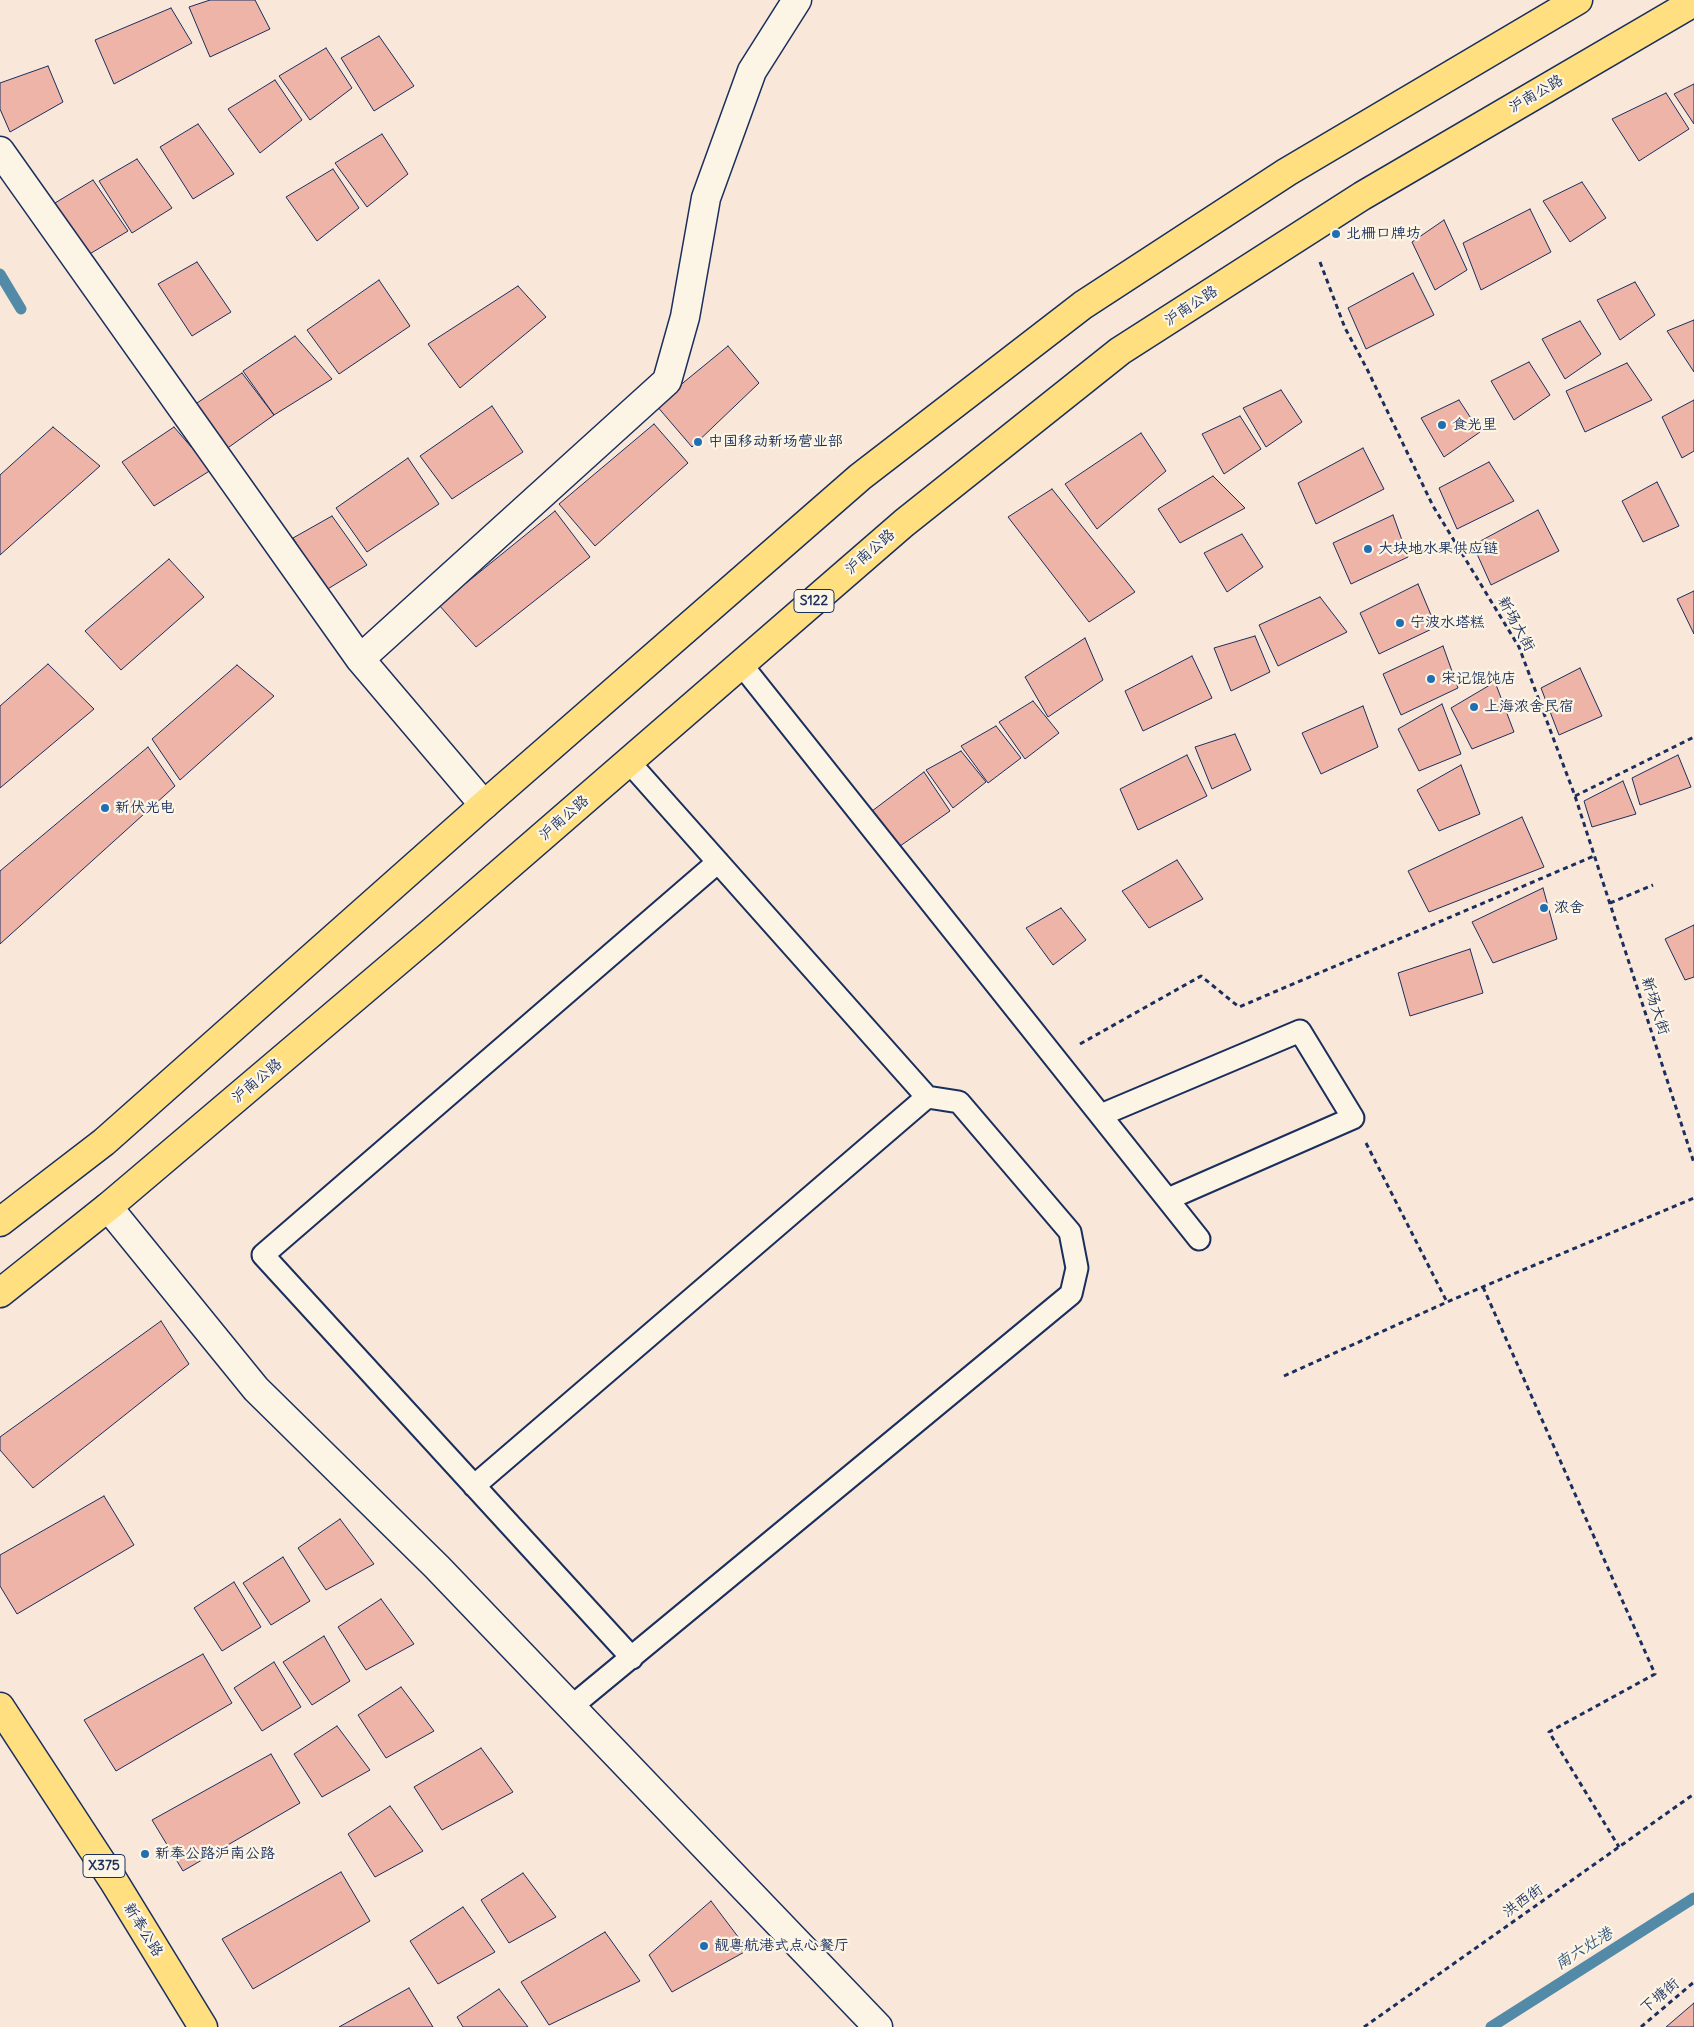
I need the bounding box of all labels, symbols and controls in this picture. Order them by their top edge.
street label: 沪南公路 [1506,71,1566,117]
place label: 北栅口牌坊 [1346,225,1421,243]
marker: 北栅口牌坊 [1330,228,1342,240]
street label: 沪南公路 [1161,282,1221,330]
place label: 食光里 [1452,416,1497,434]
marker: 食光里 [1436,419,1448,431]
place label: 中国移动新场营业部 [708,433,843,451]
marker: 中国移动新场营业部 [692,436,704,448]
street label: 沪南公路 [841,526,899,578]
place label: 大块地水果供应链 [1378,540,1498,558]
marker: 大块地水果供应链 [1362,543,1374,555]
road number: S122 [794,590,834,612]
street label: 新场大街 [1494,593,1538,655]
place label: 宁波水塔糕 [1410,614,1485,632]
marker: 宁波水塔糕 [1394,617,1406,629]
place label: 宋记馄饨店 [1441,670,1516,688]
marker: 宋记馄饨店 [1425,673,1437,685]
place label: 上海浓舍民宿 [1484,698,1574,716]
marker: 上海浓舍民宿 [1468,701,1480,713]
street label: 沪南公路 [535,792,593,844]
place label: 新伏光电 [115,799,175,817]
marker: 新伏光电 [99,802,111,814]
place label: 浓舍 [1554,899,1584,917]
marker: 浓舍 [1538,902,1550,914]
street label: 新场大街 [1637,975,1673,1037]
street label: 沪南公路 [228,1055,286,1107]
place label: 新奉公路沪南公路 [155,1845,275,1863]
marker: 新奉公路沪南公路 [139,1848,151,1860]
road number: X375 [83,1854,125,1878]
street label: 洪西街 [1499,1881,1547,1921]
street label: 新奉公路 [119,1900,167,1960]
water label: 南六灶港 [1552,1924,1616,1974]
place label: 靓粤航港式点心餐厅 [714,1937,849,1955]
marker: 靓粤航港式点心餐厅 [698,1940,710,1952]
street label: 下塘街 [1637,1975,1683,2017]

